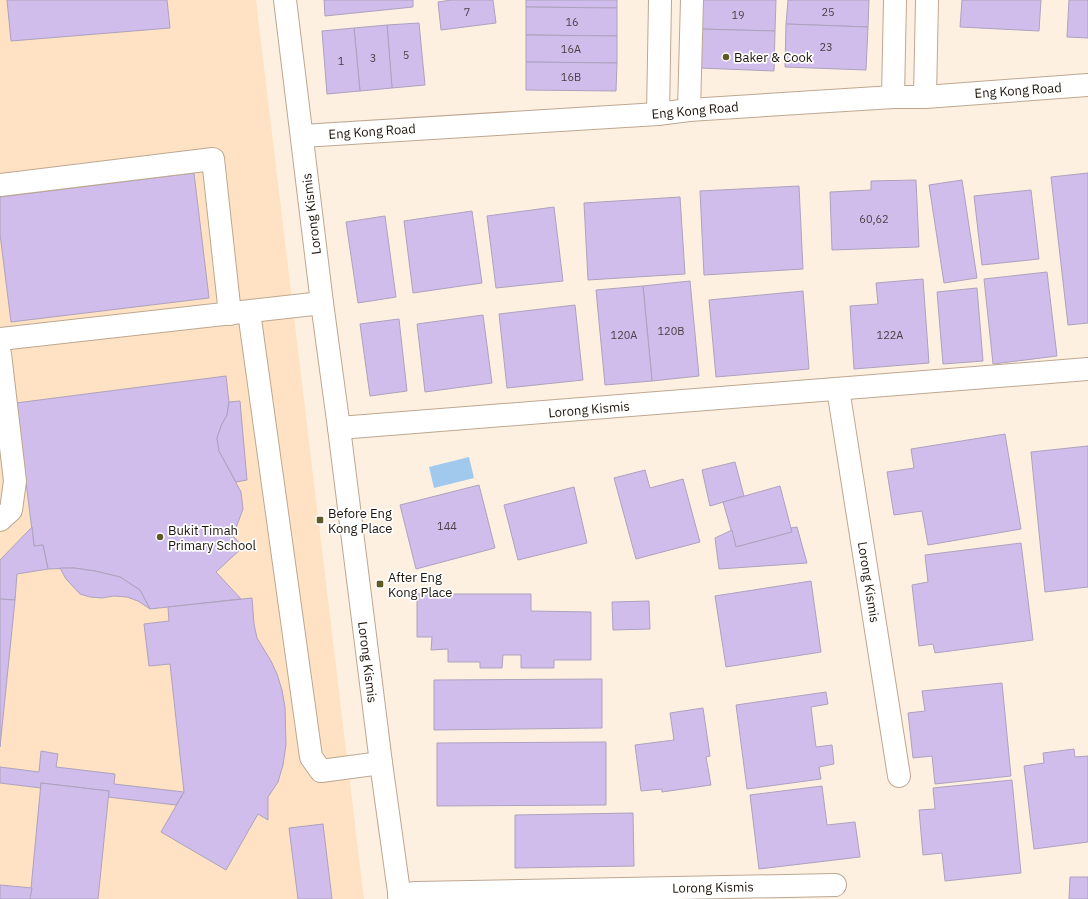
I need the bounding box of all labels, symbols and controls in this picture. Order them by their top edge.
house number: 7 [464,5,470,19]
house number: 25 [821,5,835,19]
house number: 19 [731,8,745,22]
house number: 16 [565,15,579,29]
house number: 23 [819,40,833,54]
house number: 16A [561,42,581,56]
house number: 5 [403,48,409,62]
place label: Baker & Cook [734,49,813,66]
house number: 3 [370,51,376,65]
marker: Baker & Cook [721,52,731,62]
house number: 1 [338,54,345,68]
house number: 16B [561,70,581,84]
street label: Eng Kong Road [974,79,1062,102]
street label: Eng Kong Road [651,98,739,123]
street label: Eng Kong Road [328,120,416,143]
street label: Lorong Kismis [298,172,325,256]
house number: 60,62 [859,212,889,226]
house number: 120B [658,324,684,338]
house number: 120A [611,328,637,342]
house number: 122A [877,328,903,342]
street label: Lorong Kismis [548,397,630,422]
place label: Before Eng Kong Place [328,505,392,537]
marker: Before Eng Kong Place [315,515,325,525]
house number: 144 [437,519,457,533]
place label: Bukit Timah Primary School [168,522,257,554]
marker: Bukit Timah Primary School [155,532,165,542]
street label: Lorong Kismis [854,540,883,624]
place label: After Eng Kong Place [388,569,452,601]
marker: After Eng Kong Place [375,579,385,589]
street label: Lorong Kismis [354,620,381,704]
street label: Lorong Kismis [672,878,754,897]

